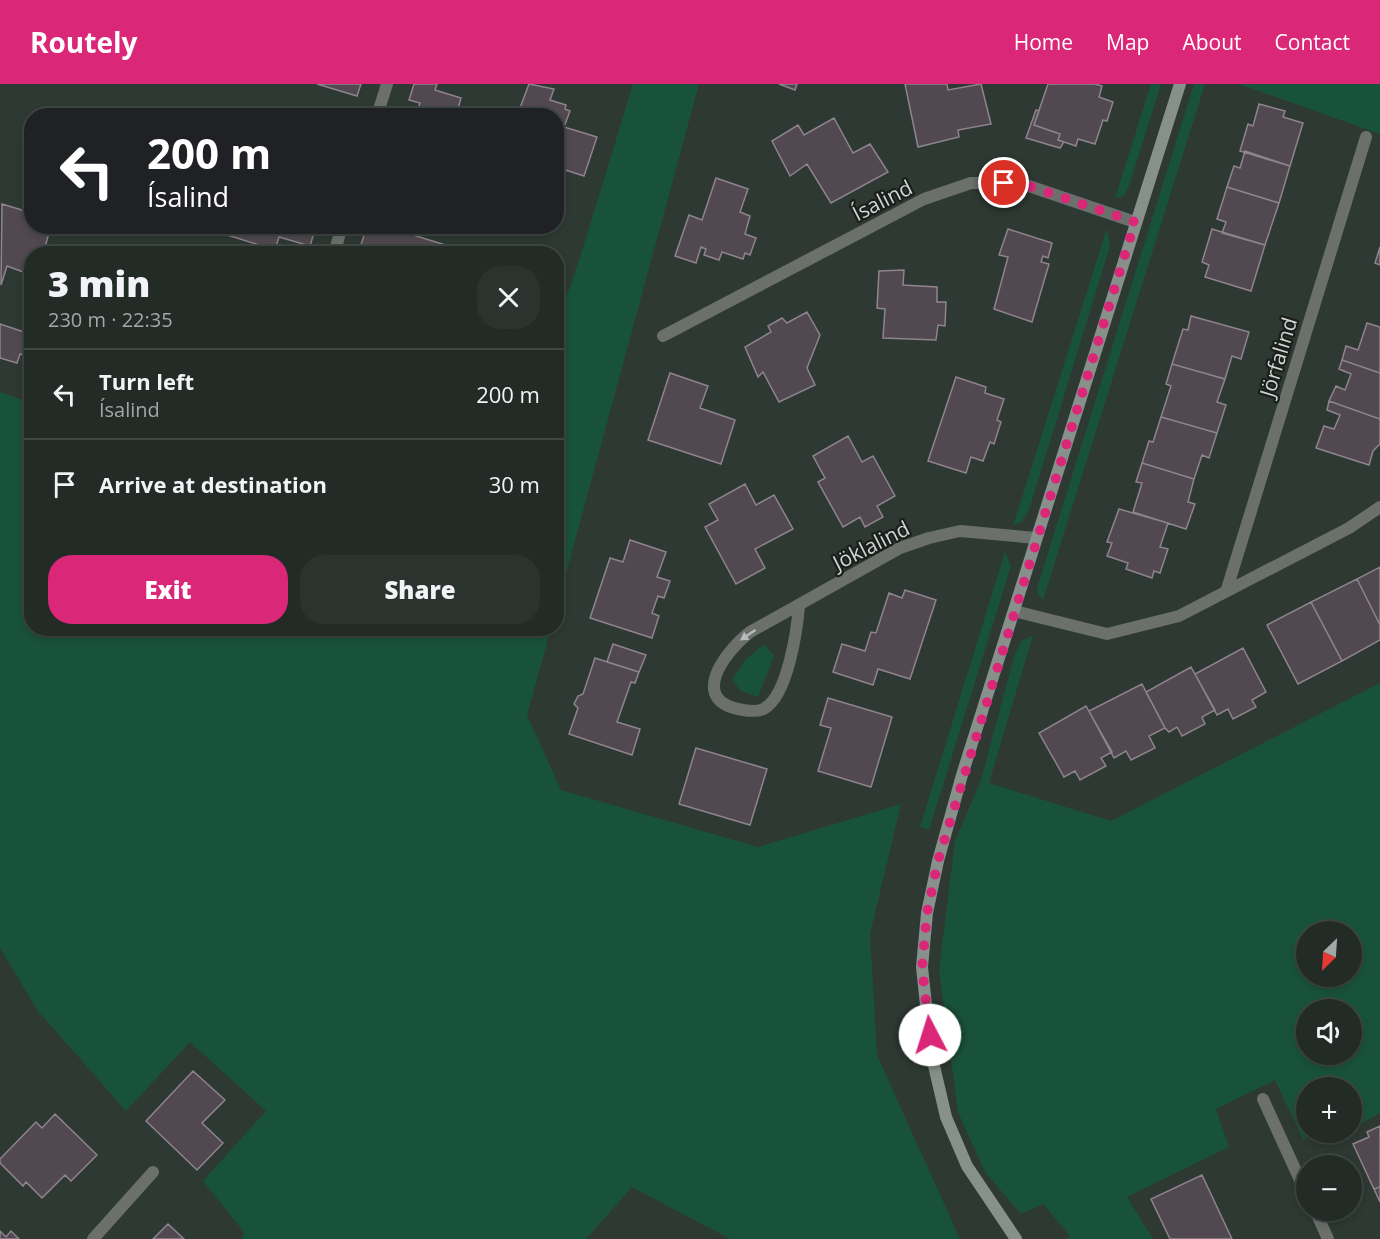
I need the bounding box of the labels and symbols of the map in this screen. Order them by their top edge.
pin [978,157,1029,208]
street label: Ísalind [847,173,917,227]
street label: Jörfalind [1252,314,1303,402]
street label: Jöklalind [826,514,914,577]
one-way arrow [740,629,757,640]
north arrow [1296,921,1362,987]
position arrow [898,1003,962,1067]

